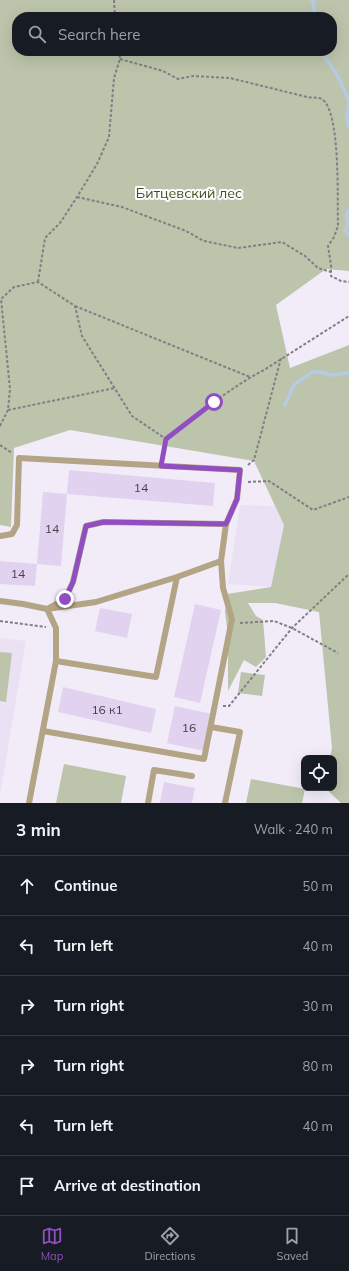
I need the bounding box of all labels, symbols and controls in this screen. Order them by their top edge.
search box [12,12,337,56]
icon: search [26,23,48,45]
text: Search here [58,25,140,44]
park label: Битцевский лес [136,184,242,202]
route start [205,393,223,411]
house number: 14 [134,480,148,495]
house number: 14 [45,521,59,536]
house number: 14 [11,566,25,581]
route end [56,590,74,608]
house number: 16 к1 [91,702,123,717]
house number: 16 [182,720,196,735]
map controls [301,755,337,791]
button: locate [301,755,337,791]
text: 3 min [16,819,61,840]
text: Walk · 240 m [254,821,333,837]
icon: ahead [16,875,38,897]
text: Continue [54,876,117,895]
text: 50 m [303,878,333,894]
icon: left [16,935,38,957]
text: Turn left [54,936,113,955]
text: 40 m [303,938,333,954]
icon: right [16,995,38,1017]
text: Turn right [54,996,124,1015]
text: 30 m [303,998,333,1014]
icon: right [16,1055,38,1077]
text: Turn right [54,1056,124,1075]
text: 80 m [303,1058,333,1074]
icon: left [16,1115,38,1137]
text: Turn left [54,1116,113,1135]
text: 40 m [303,1118,333,1134]
icon: arrive [16,1175,38,1197]
text: Arrive at destination [54,1176,201,1195]
tab: Map [41,1225,63,1263]
tab: Directions [145,1225,195,1263]
tab: Saved [277,1225,308,1263]

